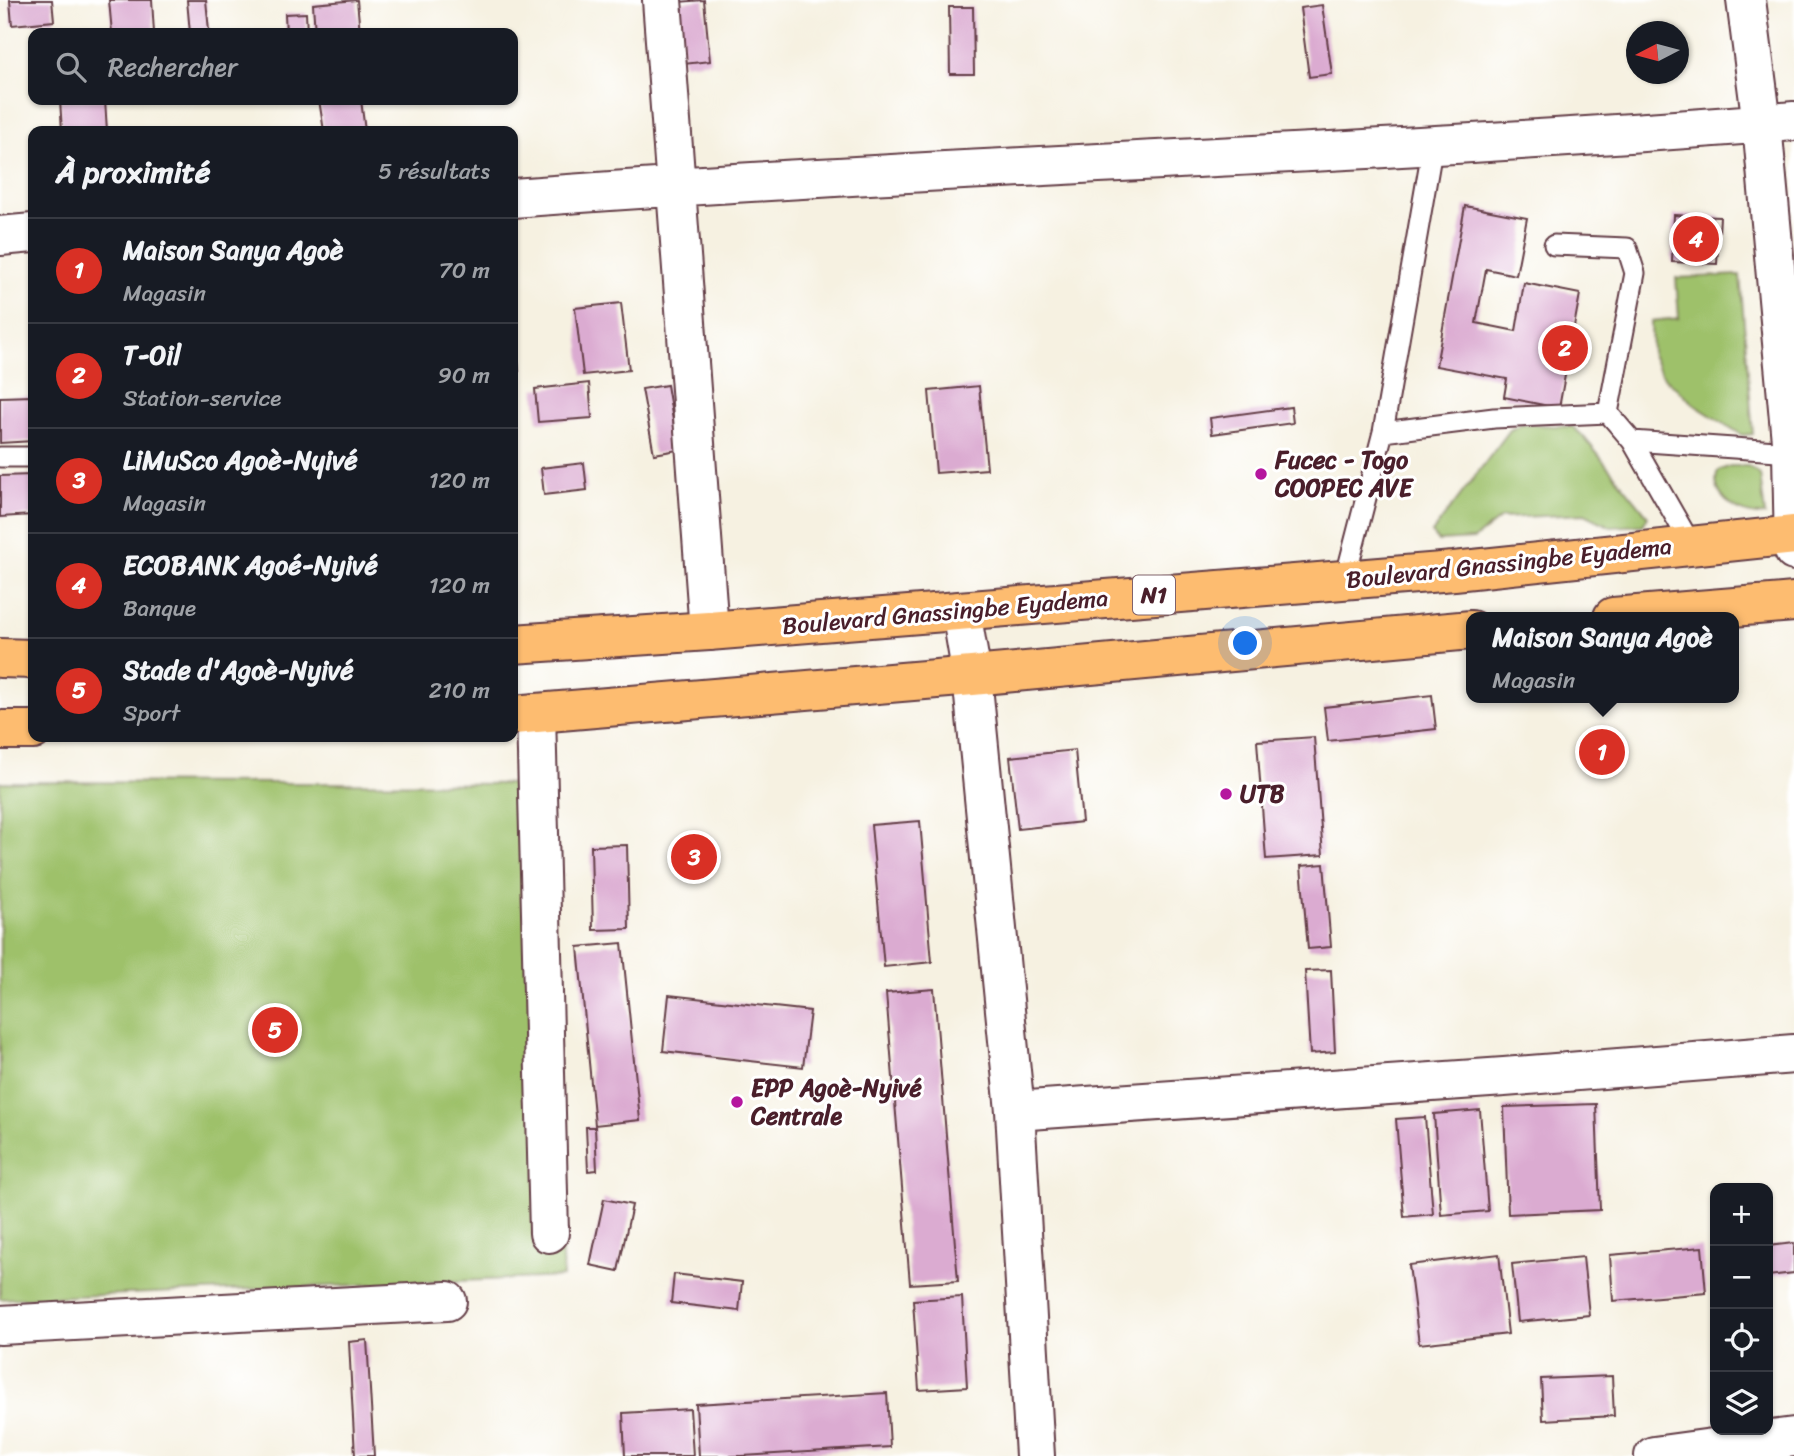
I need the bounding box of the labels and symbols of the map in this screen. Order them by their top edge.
north arrow [1626,21,1689,84]
pin: 4 [1673,213,1719,265]
pin: 2 [1542,322,1588,374]
place label: Fucec - Togo COOPEC AVE [1274,439,1414,509]
marker: Fucec - Togo COOPEC AVE [1253,466,1269,482]
street label: Boulevard Gnassingbe Eyadema [1344,525,1674,601]
road number: N1 [1133,576,1175,614]
street label: Boulevard Gnassingbe Eyadema [780,577,1110,647]
your location [1228,626,1262,660]
pin: 1 [1579,726,1625,778]
place label: UTB [1240,773,1285,815]
marker: UTB [1218,786,1234,802]
pin: 3 [671,831,717,883]
pin: 5 [252,1004,298,1056]
place label: EPP Agoè-Nyivé Centrale [750,1067,922,1137]
marker: EPP Agoè-Nyivé Centrale [729,1094,745,1110]

